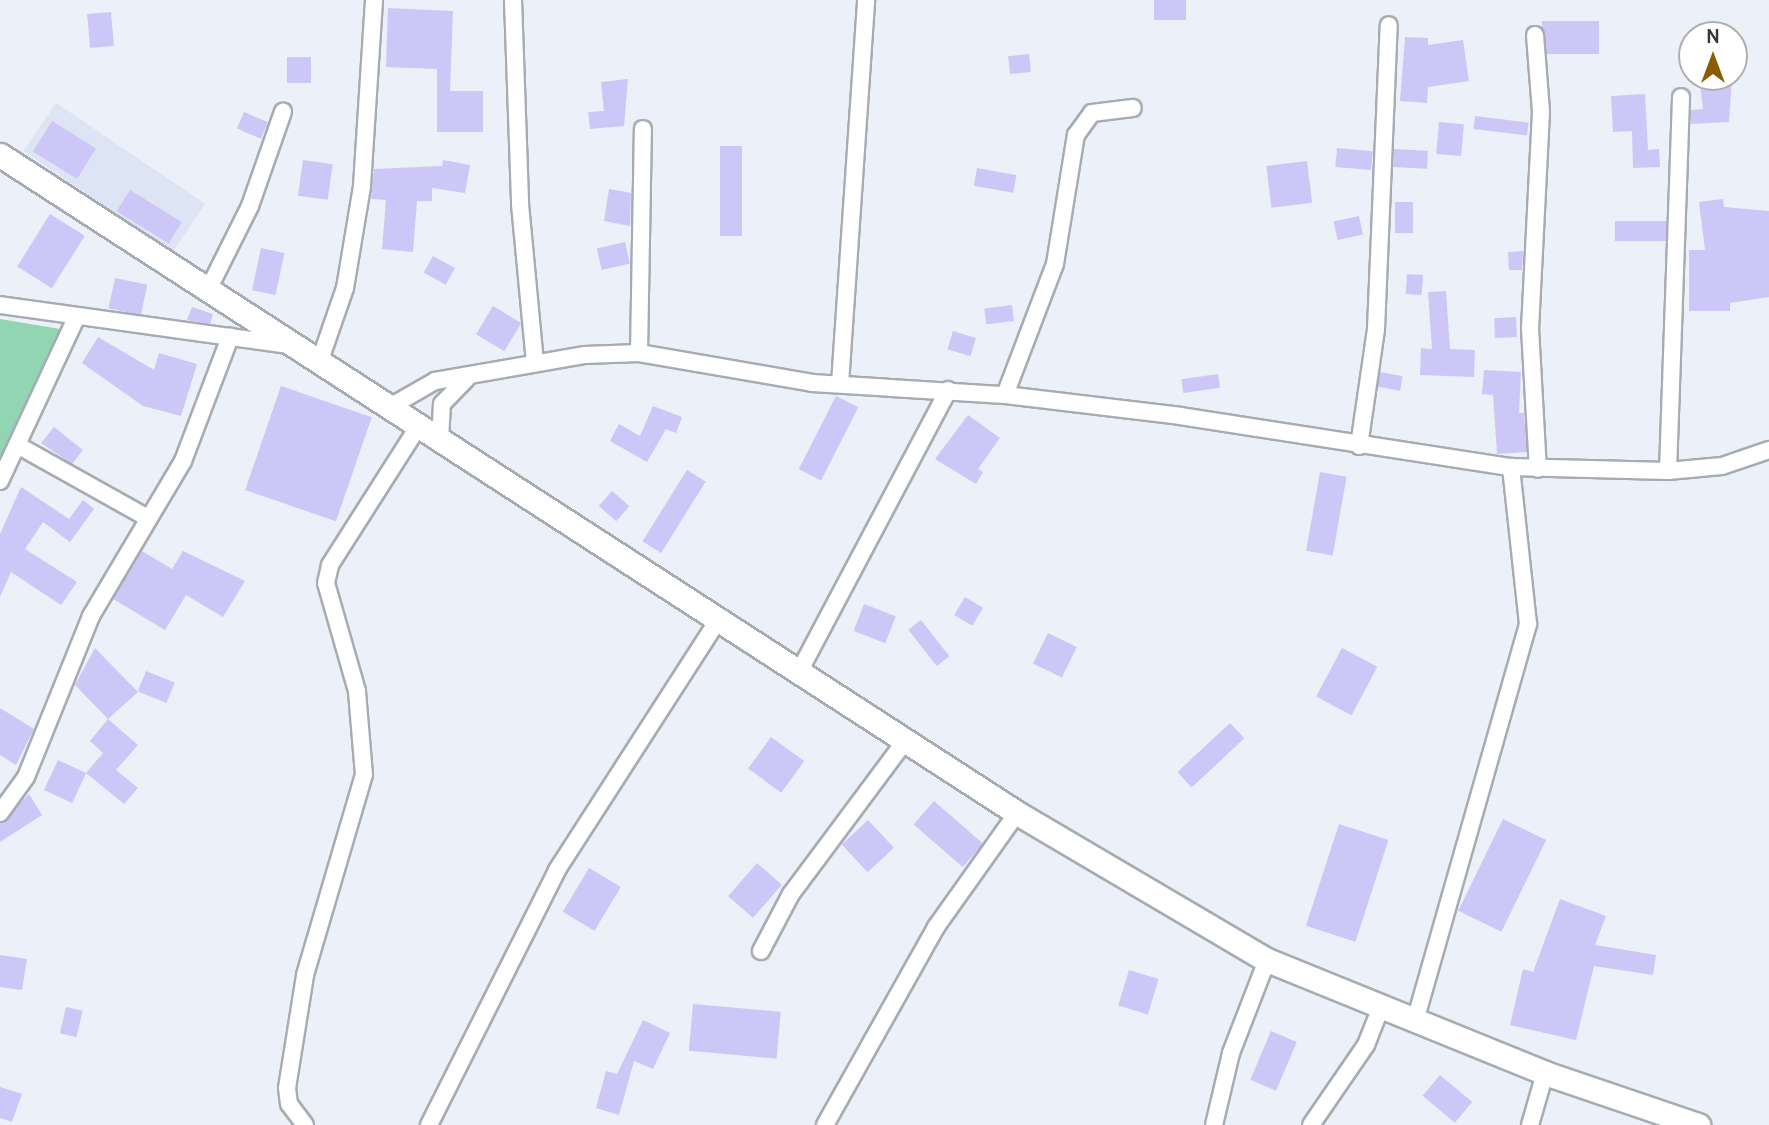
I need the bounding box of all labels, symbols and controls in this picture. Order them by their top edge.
north arrow [1678,21,1748,91]
text: N [1706,25,1720,48]

